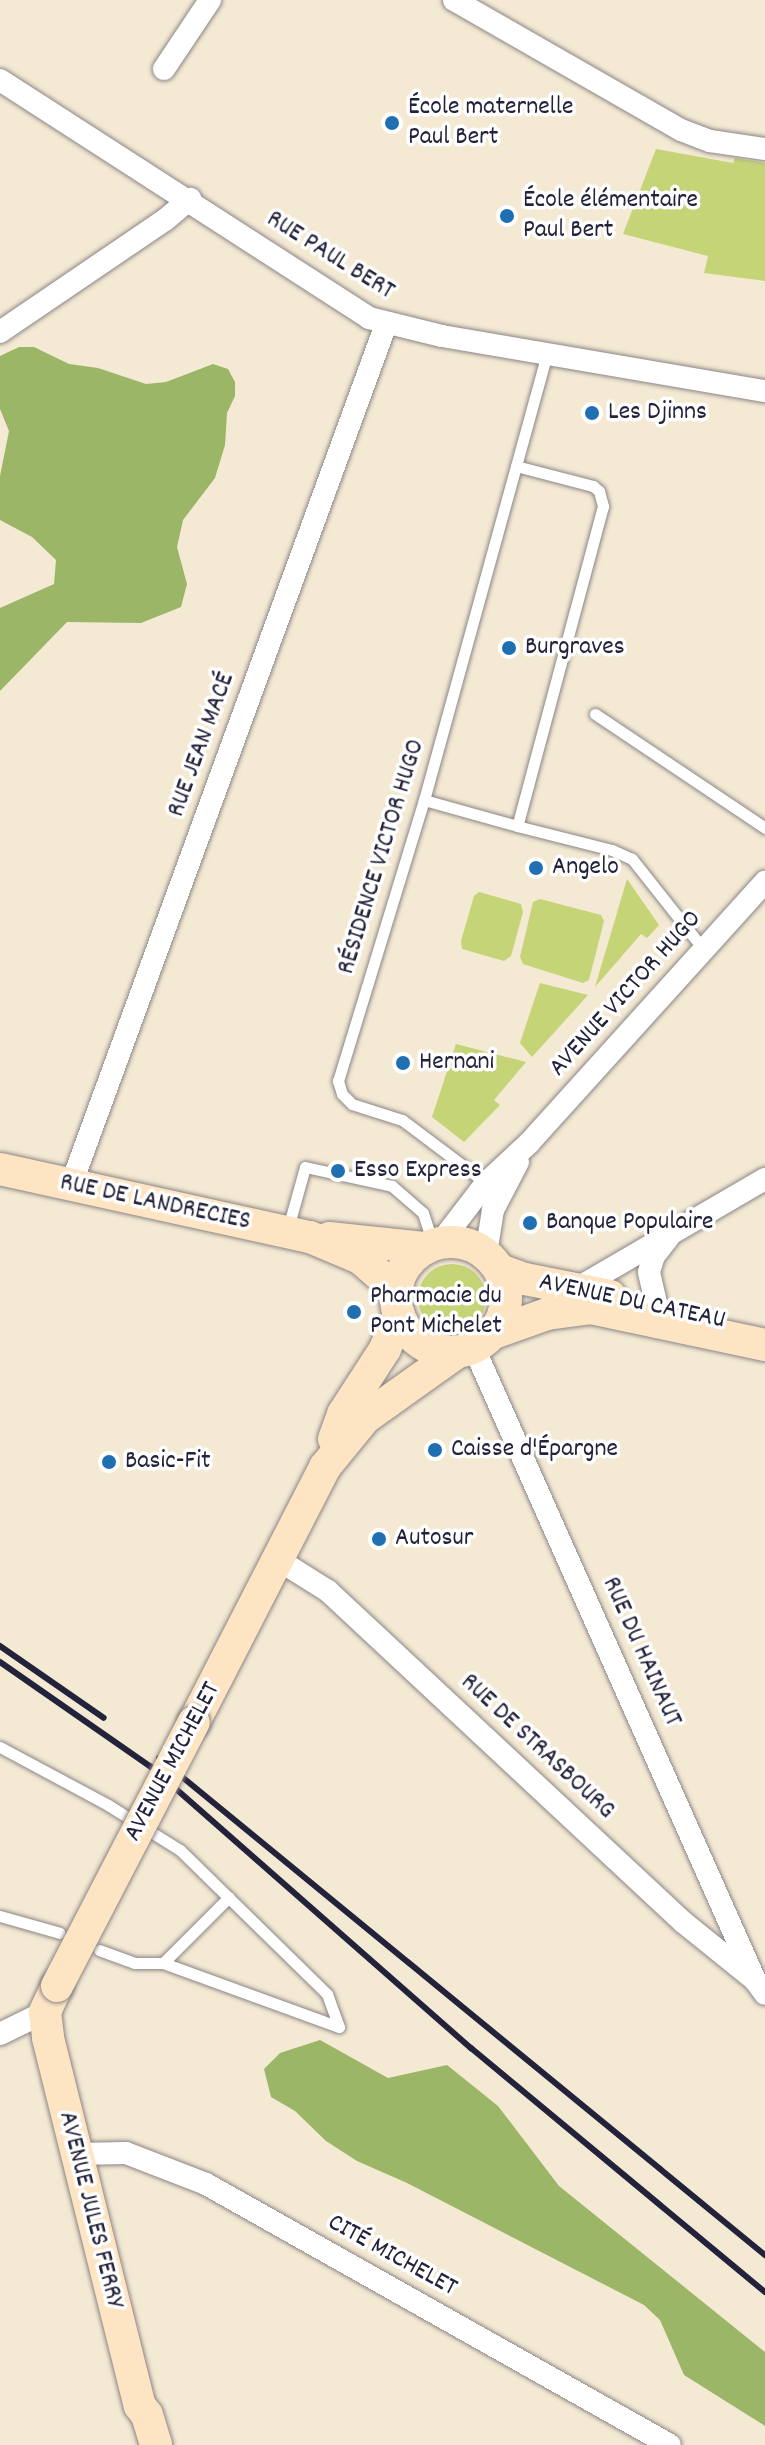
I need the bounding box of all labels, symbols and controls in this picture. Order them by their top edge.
place label: École maternelle Paul Bert [408,92,573,154]
marker: École maternelle Paul Bert [383,114,401,132]
place label: École élémentaire Paul Bert [523,185,698,246]
street label: RUE PAUL BERT [260,204,400,308]
marker: École élémentaire Paul Bert [498,207,516,225]
place label: Les Djinns [608,397,707,429]
marker: Les Djinns [583,404,601,422]
place label: Burgraves [525,632,625,664]
marker: Burgraves [500,639,518,657]
street label: RUE JEAN MACÉ [161,669,243,821]
street label: RÉSIDENCE VICTOR HUGO [331,736,433,978]
place label: Angelo [552,852,619,884]
marker: Angelo [527,859,545,877]
street label: AVENUE VICTOR HUGO [543,904,709,1084]
place label: Hernani [419,1047,494,1079]
marker: Hernani [394,1054,412,1072]
place label: Esso Express [354,1155,482,1187]
marker: Esso Express [329,1162,347,1180]
street label: RUE DE LANDRECIES [57,1168,253,1238]
place label: Banque Populaire [546,1207,713,1239]
marker: Banque Populaire [521,1214,539,1232]
street label: AVENUE DU CATEAU [536,1267,728,1337]
place label: Pharmacie du Pont Michelet [370,1281,502,1342]
marker: Pharmacie du Pont Michelet [345,1303,363,1321]
place label: Caisse d'Épargne [451,1434,618,1466]
marker: Caisse d'Épargne [426,1441,444,1459]
place label: Basic-Fit [125,1446,211,1478]
marker: Basic-Fit [100,1453,118,1471]
place label: Autosur [395,1523,473,1555]
marker: Autosur [370,1530,388,1548]
street label: RUE DU HAINAUT [594,1572,688,1732]
street label: RUE DE STRASBOURG [453,1667,621,1827]
street label: AVENUE MICHELET [118,1677,228,1847]
street label: AVENUE JULES FERRY [50,2108,130,2312]
street label: CITÉ MICHELET [322,2208,462,2304]

